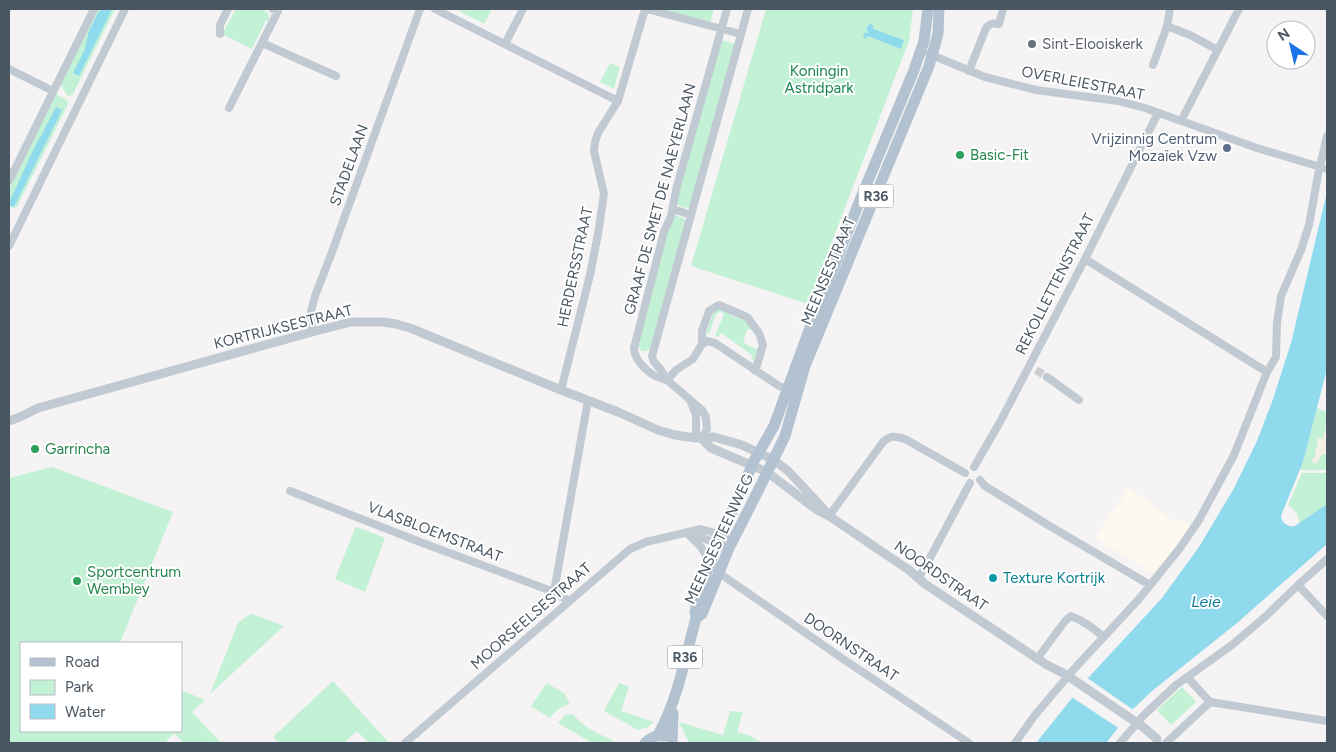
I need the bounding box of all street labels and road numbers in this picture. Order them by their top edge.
street label: OVERLEIESTRAAT [1020,62,1147,104]
street label: GRAAF DE SMET DE NAEYERLAAN [620,81,700,317]
street label: STADELAAN [326,122,372,208]
road number: R36 [858,185,894,208]
street label: HERDERSSTRAAT [553,204,597,329]
street label: REKOLLETTENSTRAAT [1012,210,1099,358]
street label: MEENSESTRAAT [797,214,859,328]
street label: KORTRIJKSESTRAAT [212,301,355,353]
street label: MEENSESTEENWEG [681,471,757,607]
street label: VLASBLOEMSTRAAT [365,498,506,566]
street label: NOORDSTRAAT [891,537,992,615]
street label: MOORSEELSESTRAAT [467,558,595,673]
street label: DOORNSTRAAT [800,609,902,686]
road number: R36 [668,646,702,669]

